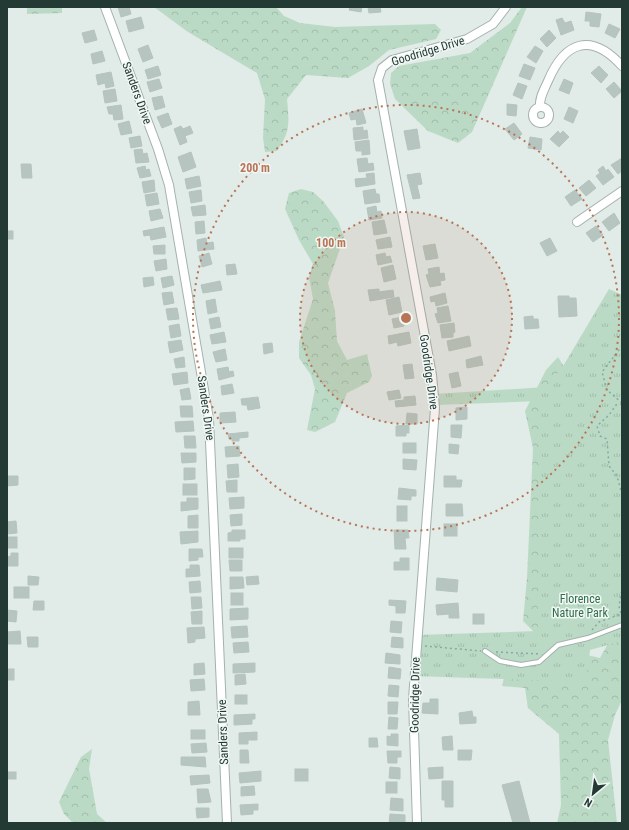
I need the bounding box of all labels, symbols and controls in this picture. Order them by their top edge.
street label: Goodridge Drive [390,33,467,69]
street label: Sanders Drive [119,60,155,126]
text: 200 m [240,161,270,175]
text: 100 m [316,236,346,250]
centre of rings [399,311,413,325]
street label: Goodridge Drive [417,334,441,411]
street label: Sanders Drive [195,375,218,442]
park label: Florence Nature Park [552,592,609,620]
street label: Goodridge Drive [407,657,423,733]
street label: Sanders Drive [215,699,231,765]
north arrow [573,774,613,814]
text: N [582,795,594,810]

